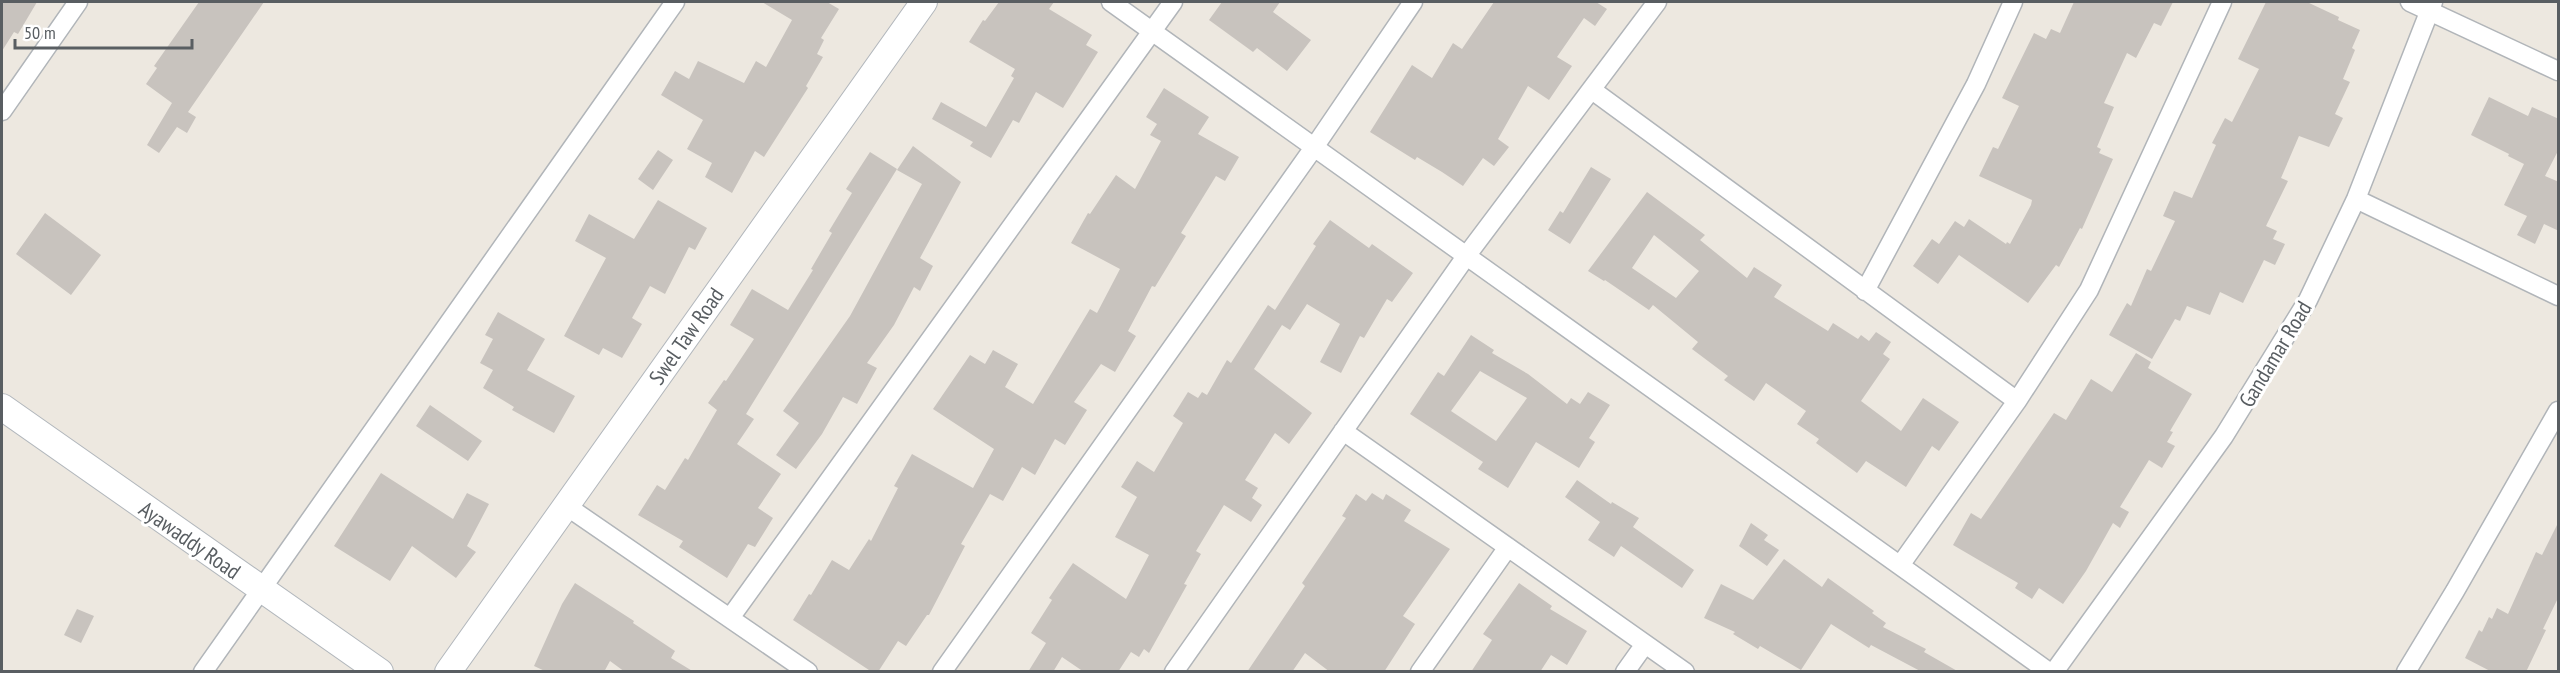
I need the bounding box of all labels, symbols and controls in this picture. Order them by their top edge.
scale bar [15,12,192,50]
text: 50 m [24,21,56,44]
street label: Swel Taw Road [642,282,730,390]
street label: Gandamar Road [2232,296,2318,412]
street label: Ayawaddy Road [134,495,246,585]

